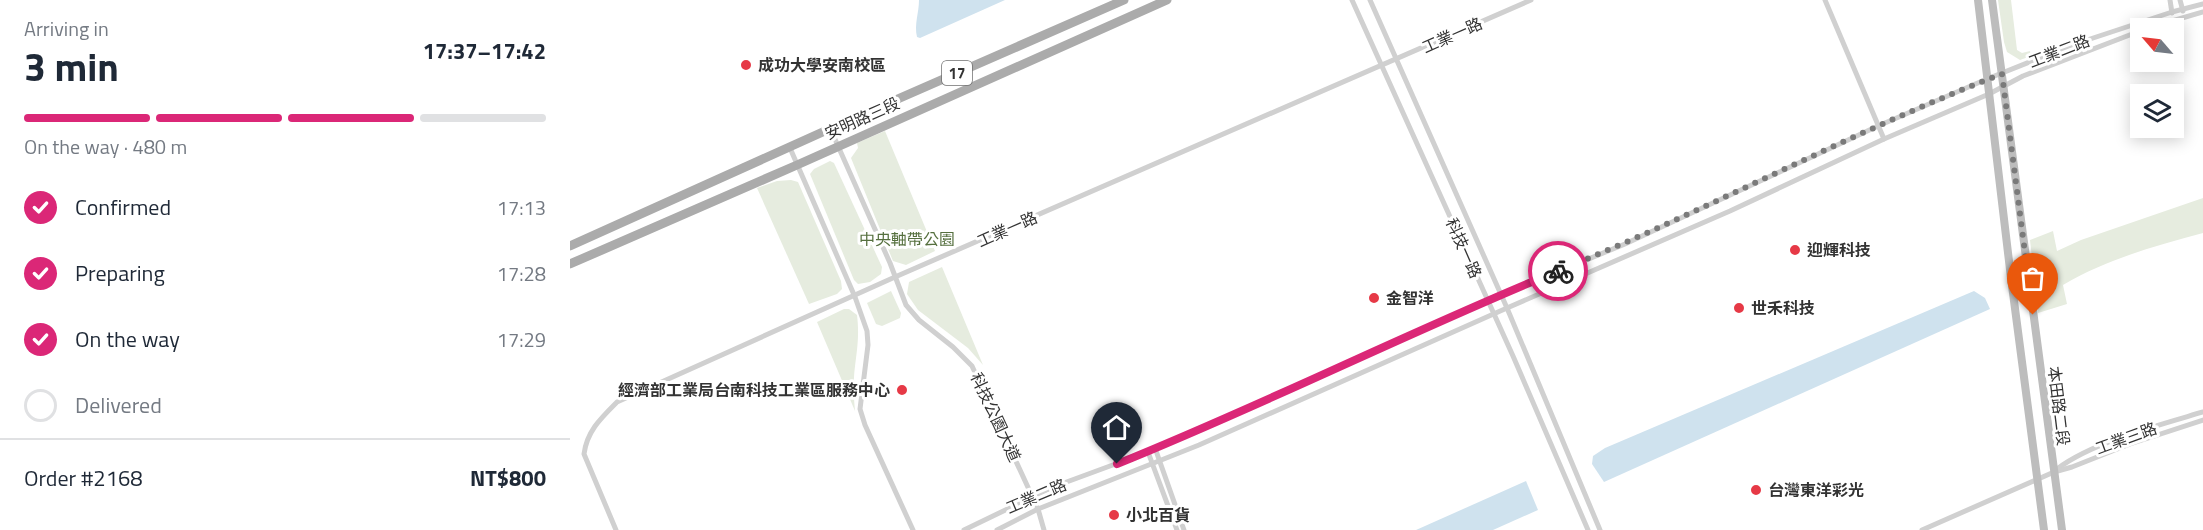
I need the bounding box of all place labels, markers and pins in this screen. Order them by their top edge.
place label: 成功大學安南校區 [758,53,886,77]
marker: 成功大學安南校區 [739,58,753,72]
place label: 迎輝科技 [1807,238,1871,262]
marker: 迎輝科技 [1788,243,1802,257]
pin [2007,253,2058,315]
place label: 金智洋 [1386,286,1434,310]
marker: 金智洋 [1367,291,1381,305]
place label: 世禾科技 [1751,296,1815,320]
marker: 世禾科技 [1732,301,1746,315]
place label: 經濟部工業局台南科技工業區服務中心 [618,378,890,402]
marker: 經濟部工業局台南科技工業區服務中心 [895,383,909,397]
pin [1091,402,1142,464]
place label: 台灣東洋彩光 [1768,478,1864,502]
marker: 台灣東洋彩光 [1749,483,1763,497]
place label: 小北百貨 [1126,503,1190,527]
marker: 小北百貨 [1107,508,1121,522]

